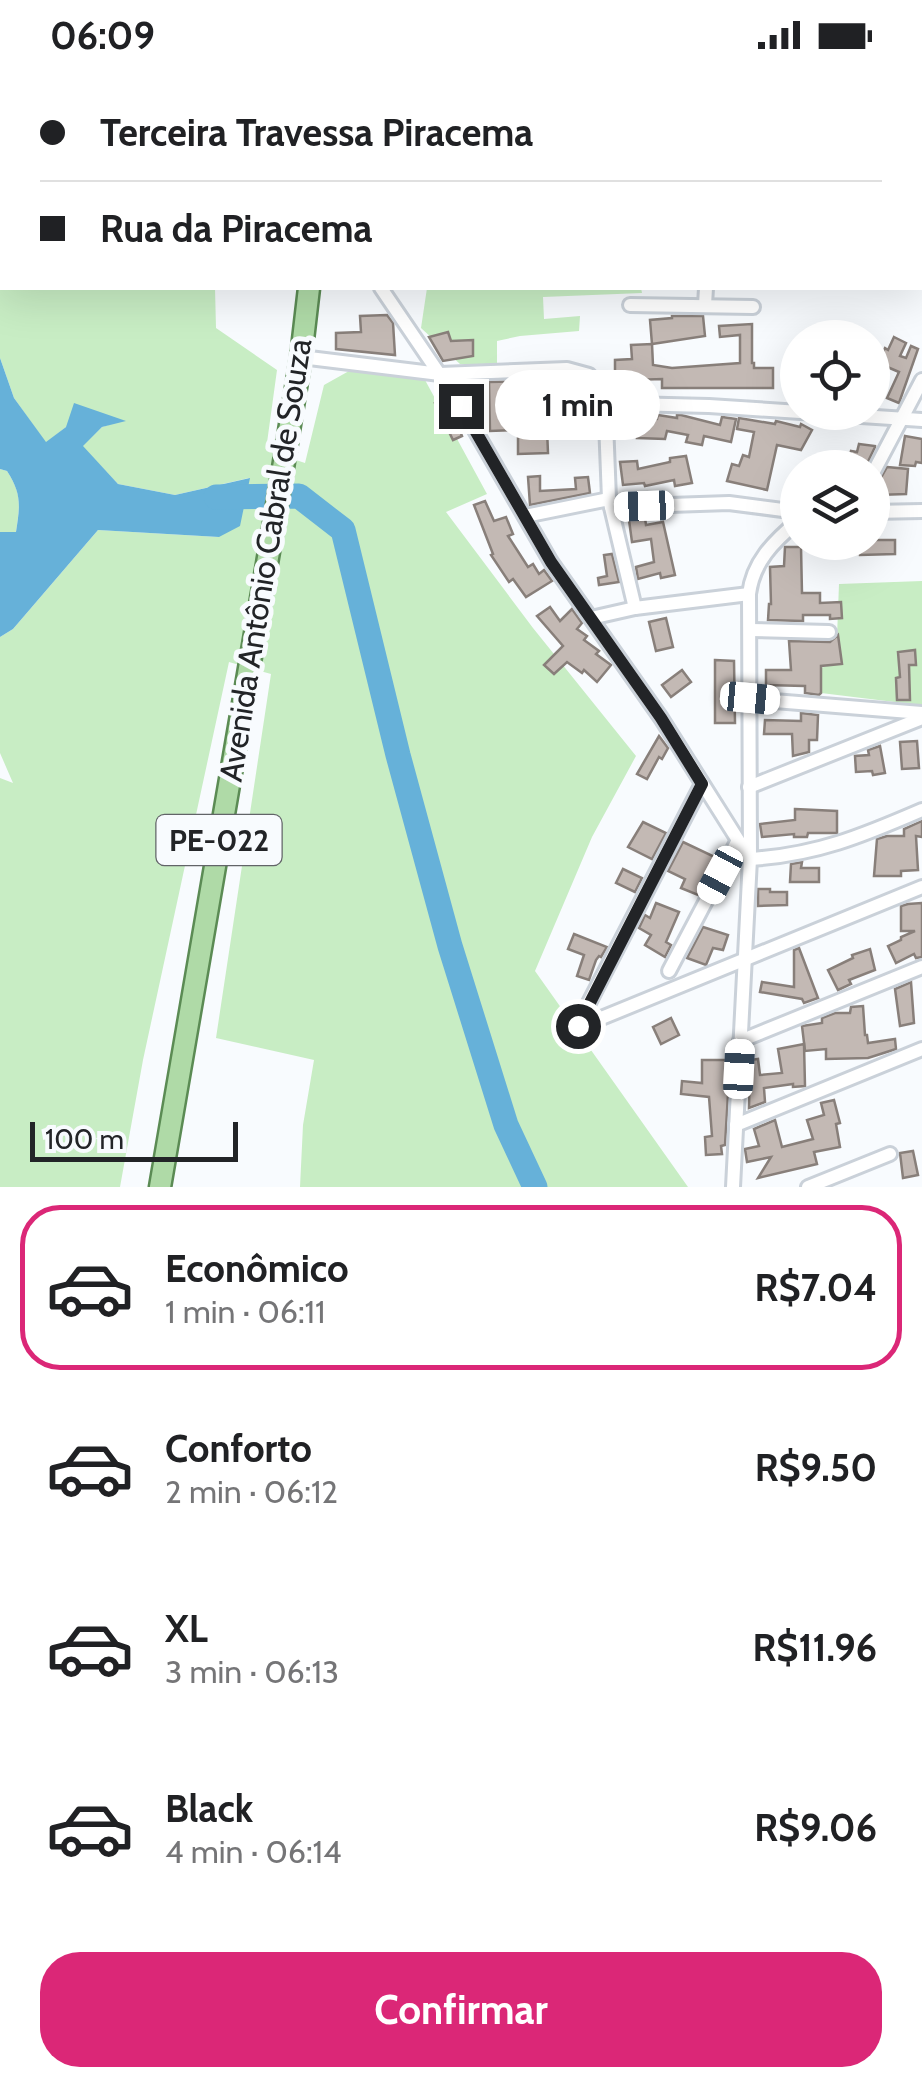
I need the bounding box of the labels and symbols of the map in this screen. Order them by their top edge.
street label: Avenida Antônio Cabral de Souza [211,335,319,784]
callout: 1 min [496,371,661,441]
route end [439,384,484,429]
car [613,490,675,522]
car [719,680,781,716]
road number: PE-022 [156,815,282,865]
car [693,841,747,909]
route start [556,1004,601,1049]
car [722,1038,756,1100]
scale bar [30,1117,238,1162]

